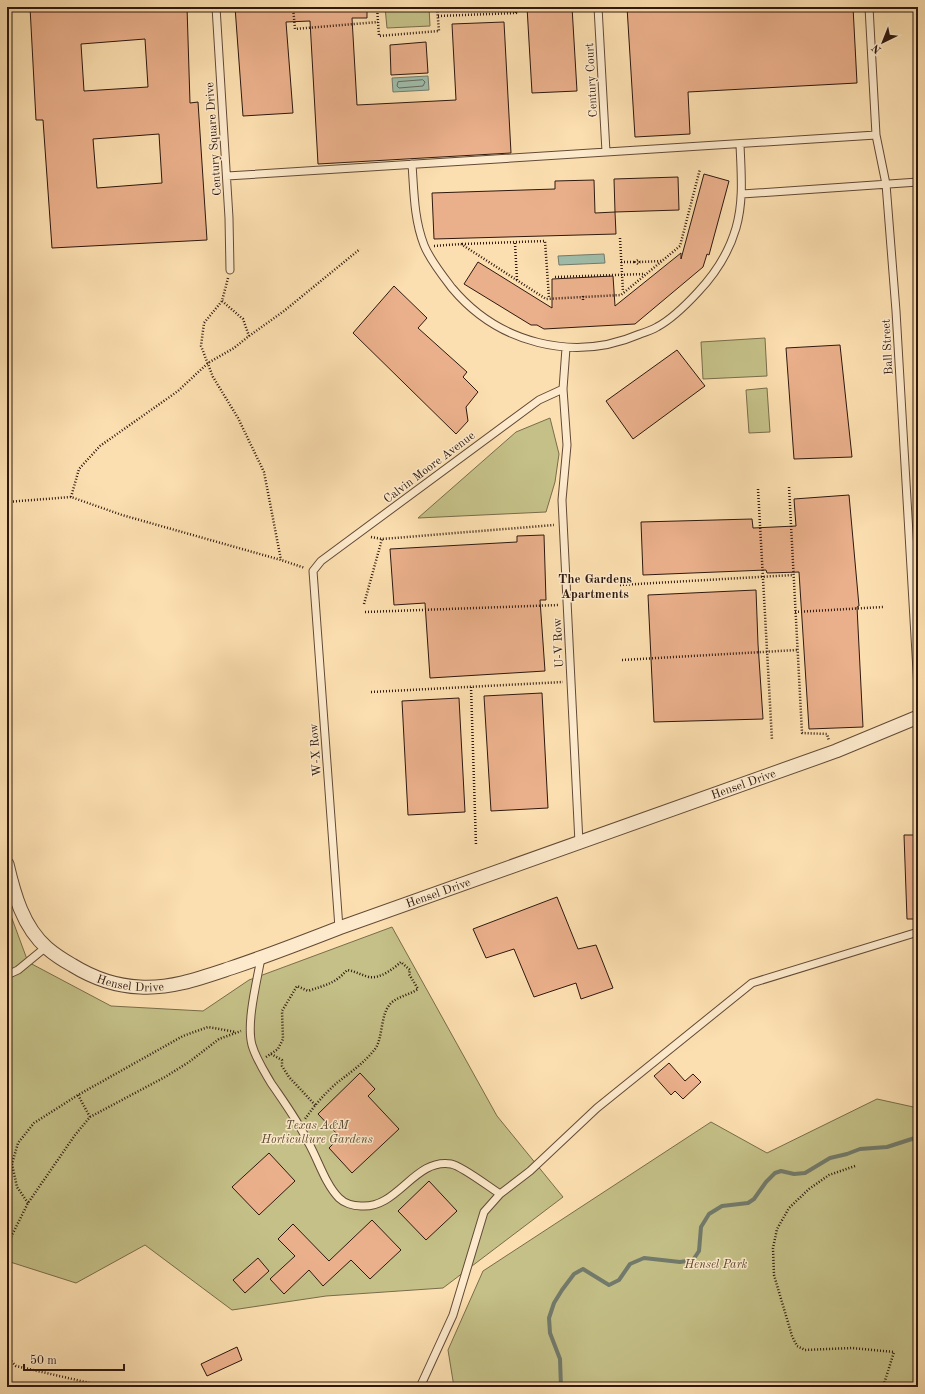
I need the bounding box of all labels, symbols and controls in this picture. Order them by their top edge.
north arrow [863,22,903,62]
text: N [870,41,884,55]
street label: Century Court [584,42,600,118]
street label: Century Square Drive [204,81,224,196]
street label: Ball Street [881,319,895,375]
street label: Calvin Moore Avenue [382,429,478,506]
district label: The Gardens Apartments [558,573,632,601]
street label: U-V Row [552,617,566,668]
street label: W-X Row [308,722,324,777]
street label: Hensel Drive [710,768,778,802]
street label: Hensel Drive [404,876,473,911]
street label: Hensel Drive [95,973,165,994]
park label: Texas A&M Horticulture Gardens [260,1120,373,1146]
park label: Hensel Park [684,1259,748,1271]
scale bar [24,1346,124,1372]
text: 50 m [30,1354,57,1367]

